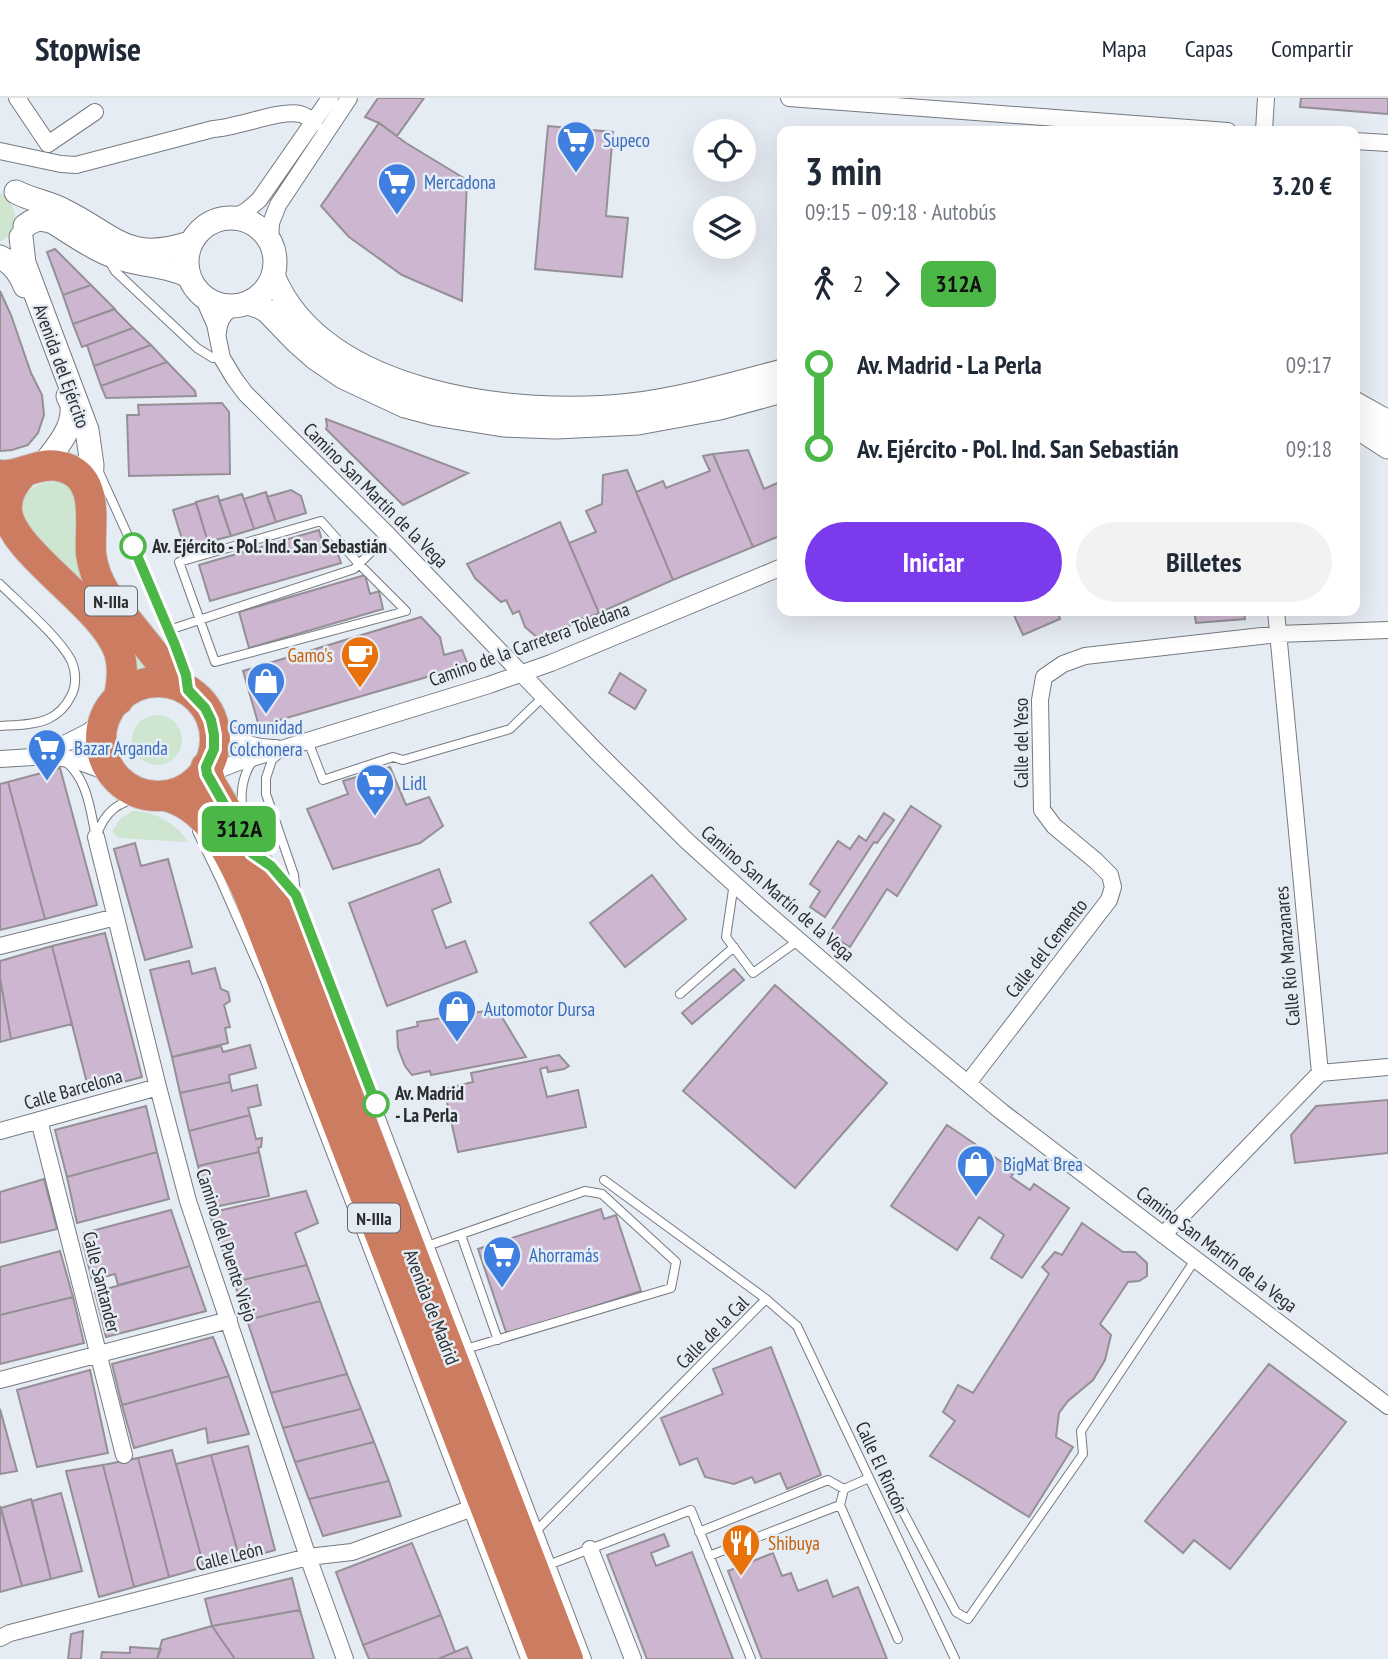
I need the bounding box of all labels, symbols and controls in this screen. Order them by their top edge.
text: Stopwise [35,27,141,70]
text: Mapa [1102,33,1147,64]
text: Capas [1185,33,1233,64]
text: Compartir [1271,33,1353,64]
supermarket icon: Supeco [555,119,597,174]
map controls [693,119,756,259]
button: locate [693,119,756,182]
place label: Supeco [603,128,650,152]
text: 3 min [805,146,882,195]
supermarket icon: Mercadona [376,161,418,216]
text: 3.20 € [1271,169,1332,202]
place label: Mercadona [424,170,496,194]
button: layers [693,196,756,259]
text: 09:15 – 09:18 · Autobús [805,197,996,226]
icon: walk [805,265,843,303]
icon: forward [873,265,911,303]
text: 312A [935,268,982,299]
text: 2 [853,269,863,298]
street label: Avenida del Ejército [29,301,95,431]
text: Av. Madrid - La Perla [857,348,1042,381]
text: 09:17 [1286,350,1332,379]
street label: Camino San Martín de la Vega [298,417,454,573]
text: Av. Ejército - Pol. Ind. San Sebastián [857,432,1179,465]
text: 09:18 [1286,434,1332,463]
button: Iniciar [805,522,1062,602]
button: Billetes [1076,522,1332,602]
marker: Av. Ejército - Pol. Ind. San Sebastián [120,533,146,559]
place label: Av. Ejército - Pol. Ind. San Sebastián [151,534,387,558]
road number: N-IIIa [85,587,137,616]
street label: Camino de la Carretera Toledana [425,597,633,691]
cafe icon: Gamo's [339,634,381,689]
place label: Gamo's [287,643,333,667]
shop icon: Comunidad Colchonera [245,660,287,715]
street label: Calle del Yeso [1009,698,1033,788]
place label: Comunidad Colchonera [229,715,303,761]
supermarket icon: Bazar Arganda [26,727,68,782]
place label: Bazar Arganda [74,736,168,760]
supermarket icon: Lidl [354,762,396,817]
place label: Lidl [402,771,427,795]
line badge: 312A [190,806,288,852]
text: 312A [216,813,262,844]
street label: Camino San Martín de la Vega [696,820,860,966]
street label: Calle Río Manzanares [1269,885,1305,1027]
street label: Calle del Cemento [1000,894,1092,1002]
shop icon: Automotor Dursa [436,988,478,1043]
place label: Automotor Dursa [484,997,595,1021]
street label: Calle Barcelona [21,1063,125,1115]
place label: Av. Madrid - La Perla [394,1081,464,1127]
marker: Av. Madrid - La Perla [363,1091,389,1117]
shop icon: BigMat Brea [955,1143,997,1198]
place label: BigMat Brea [1003,1152,1083,1176]
street label: Camino del Puente Viejo [191,1165,263,1325]
street label: Camino San Martín de la Vega [1132,1181,1302,1317]
road number: N-IIIa [348,1204,400,1232]
street label: Calle Santander [78,1229,126,1336]
supermarket icon: Ahorramás [481,1234,523,1289]
place label: Ahorramás [529,1243,599,1267]
street label: Avenida de Madrid [399,1246,465,1368]
street label: Calle de la Cal [670,1290,754,1374]
street label: Calle El Rincón [850,1418,914,1516]
restaurant icon: Shibuya [720,1522,762,1577]
place label: Shibuya [768,1531,820,1555]
street label: Calle León [193,1536,265,1576]

